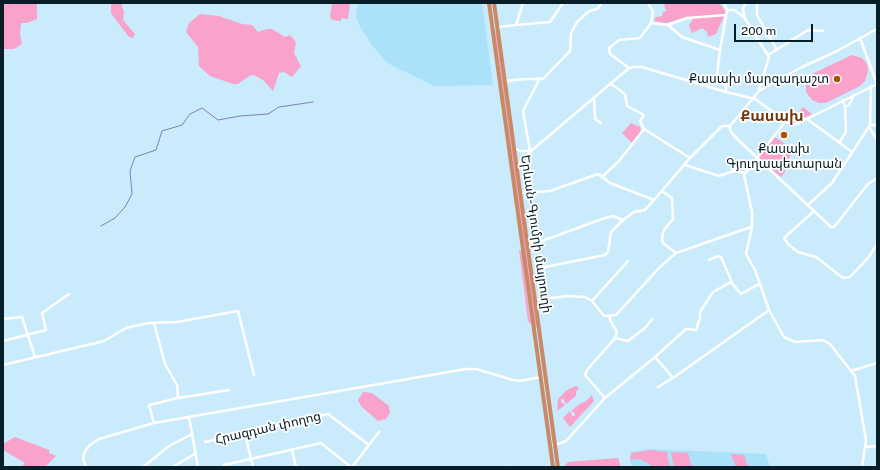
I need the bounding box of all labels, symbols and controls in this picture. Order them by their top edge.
scale bar [736,16,815,42]
text: 200 m [741,24,776,38]
place label: Քասախ մարզադաշտ [689,71,829,87]
marker: Քասախ մարզադաշտ [832,74,842,84]
district label: Քասախ [740,107,804,125]
marker: Քասախ Գյուղապետարան [779,130,789,140]
place label: Քասախ Գյուղապետարան [726,141,842,172]
street label: Երևան-Գյումրի մայրուղի [517,154,555,314]
street label: Հրազդան փողոց [214,408,322,448]

